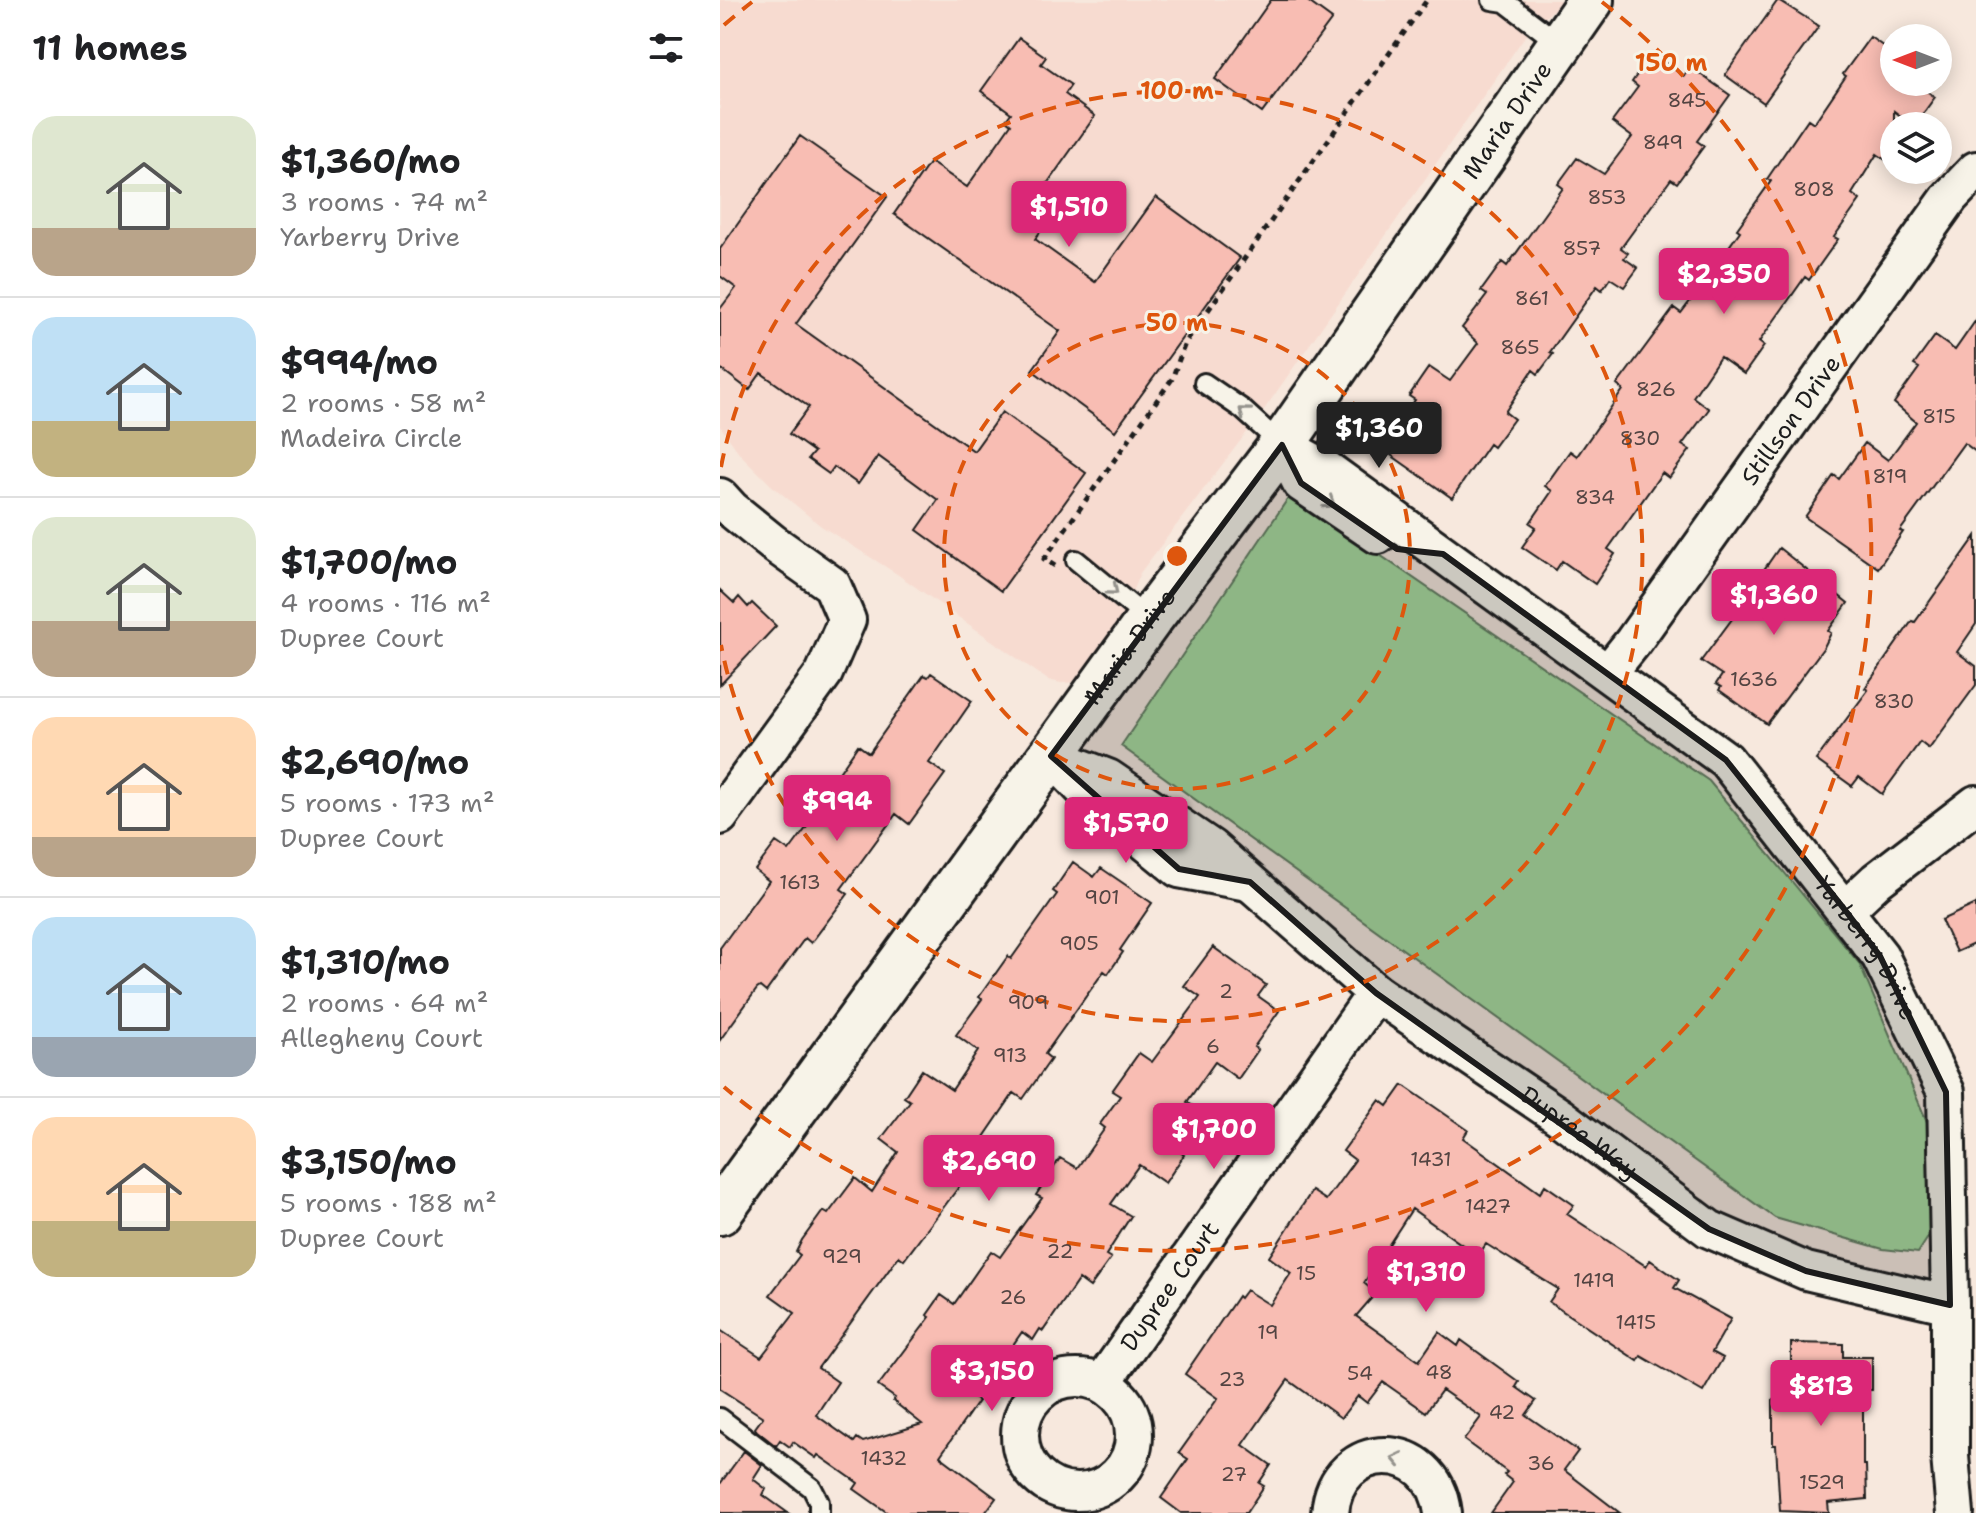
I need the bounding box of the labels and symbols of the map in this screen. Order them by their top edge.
north arrow [1880,24,1952,96]
text: 150 m [1635,47,1707,79]
street label: Maria Drive [1455,55,1559,186]
text: 100 m [1140,75,1214,107]
house number: 845 [1668,87,1706,113]
house number: 849 [1643,129,1683,155]
house number: 808 [1793,176,1835,202]
pin: $1,510 [1004,181,1134,249]
house number: 853 [1588,184,1626,210]
house number: 857 [1563,235,1601,261]
pin: $2,350 [1659,248,1789,316]
house number: 861 [1515,285,1549,311]
text: 50 m [1146,307,1208,339]
house number: 865 [1501,334,1539,360]
street label: Stillson Drive [1734,349,1848,492]
house number: 826 [1636,376,1676,402]
pin: $1,360 [1314,402,1444,470]
house number: 815 [1922,403,1956,429]
one-way arrow [1239,407,1253,422]
house number: 830 [1620,425,1660,451]
house number: 819 [1873,463,1907,489]
house number: 834 [1575,484,1615,510]
one-way arrow [1322,493,1336,508]
centre of rings [1163,542,1191,570]
pin: $1,360 [1709,569,1839,637]
one-way arrow [1103,580,1118,595]
street label: Maria Drive [1077,582,1183,711]
house number: 1636 [1730,666,1778,692]
house number: 830 [1874,688,1914,714]
pin: $994 [790,775,884,843]
pin: $1,570 [1061,797,1191,865]
house number: 1613 [779,869,821,895]
street label: Yarberry Drive [1807,870,1925,1025]
house number: 901 [1084,884,1120,910]
house number: 905 [1059,930,1099,956]
house number: 2 [1219,978,1233,1004]
house number: 909 [1007,989,1049,1015]
house number: 6 [1206,1033,1220,1059]
house number: 913 [993,1042,1027,1068]
street label: Dupree Way [1514,1079,1645,1186]
pin: $1,700 [1149,1103,1279,1171]
pin: $2,690 [924,1135,1054,1203]
house number: 1431 [1410,1146,1452,1172]
house number: 1427 [1465,1193,1511,1219]
street label: Dupree Court [1113,1215,1227,1358]
house number: 22 [1047,1238,1074,1264]
house number: 929 [822,1243,862,1269]
pin: $1,310 [1361,1246,1491,1314]
house number: 15 [1296,1260,1316,1286]
house number: 1419 [1573,1267,1615,1293]
house number: 26 [999,1284,1027,1310]
house number: 1415 [1616,1309,1656,1335]
house number: 19 [1257,1319,1279,1345]
pin: $3,150 [927,1345,1057,1413]
house number: 48 [1425,1359,1453,1385]
house number: 54 [1347,1360,1373,1386]
pin: $813 [1774,1360,1868,1428]
house number: 23 [1219,1366,1245,1392]
house number: 42 [1489,1399,1515,1425]
house number: 1432 [861,1445,907,1471]
house number: 36 [1527,1450,1555,1476]
one-way arrow [1391,1451,1405,1468]
house number: 27 [1221,1461,1247,1487]
house number: 1529 [1799,1469,1845,1495]

